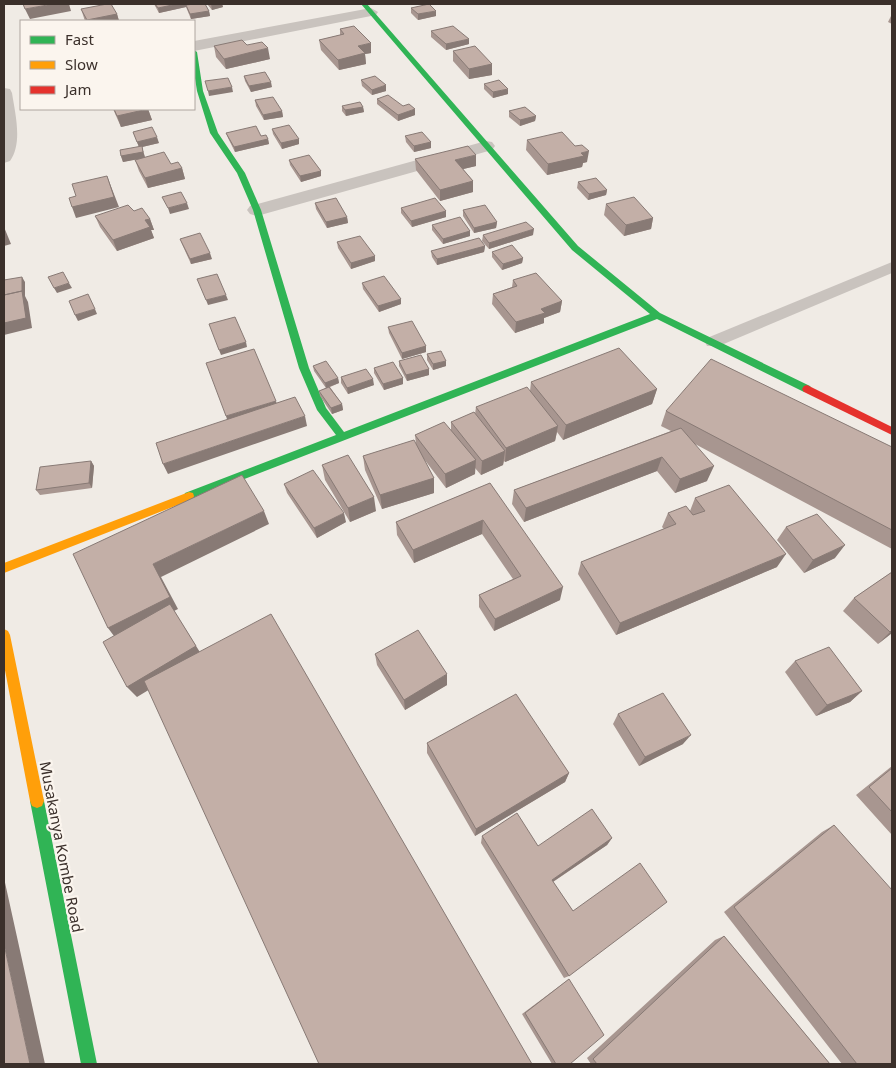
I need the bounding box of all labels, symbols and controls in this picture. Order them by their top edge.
legend [20,20,195,110]
text: Fast [65,29,94,49]
text: Slow [65,54,98,74]
text: Jam [63,79,92,99]
street label: Musakanya Kombe Road [36,759,88,934]

